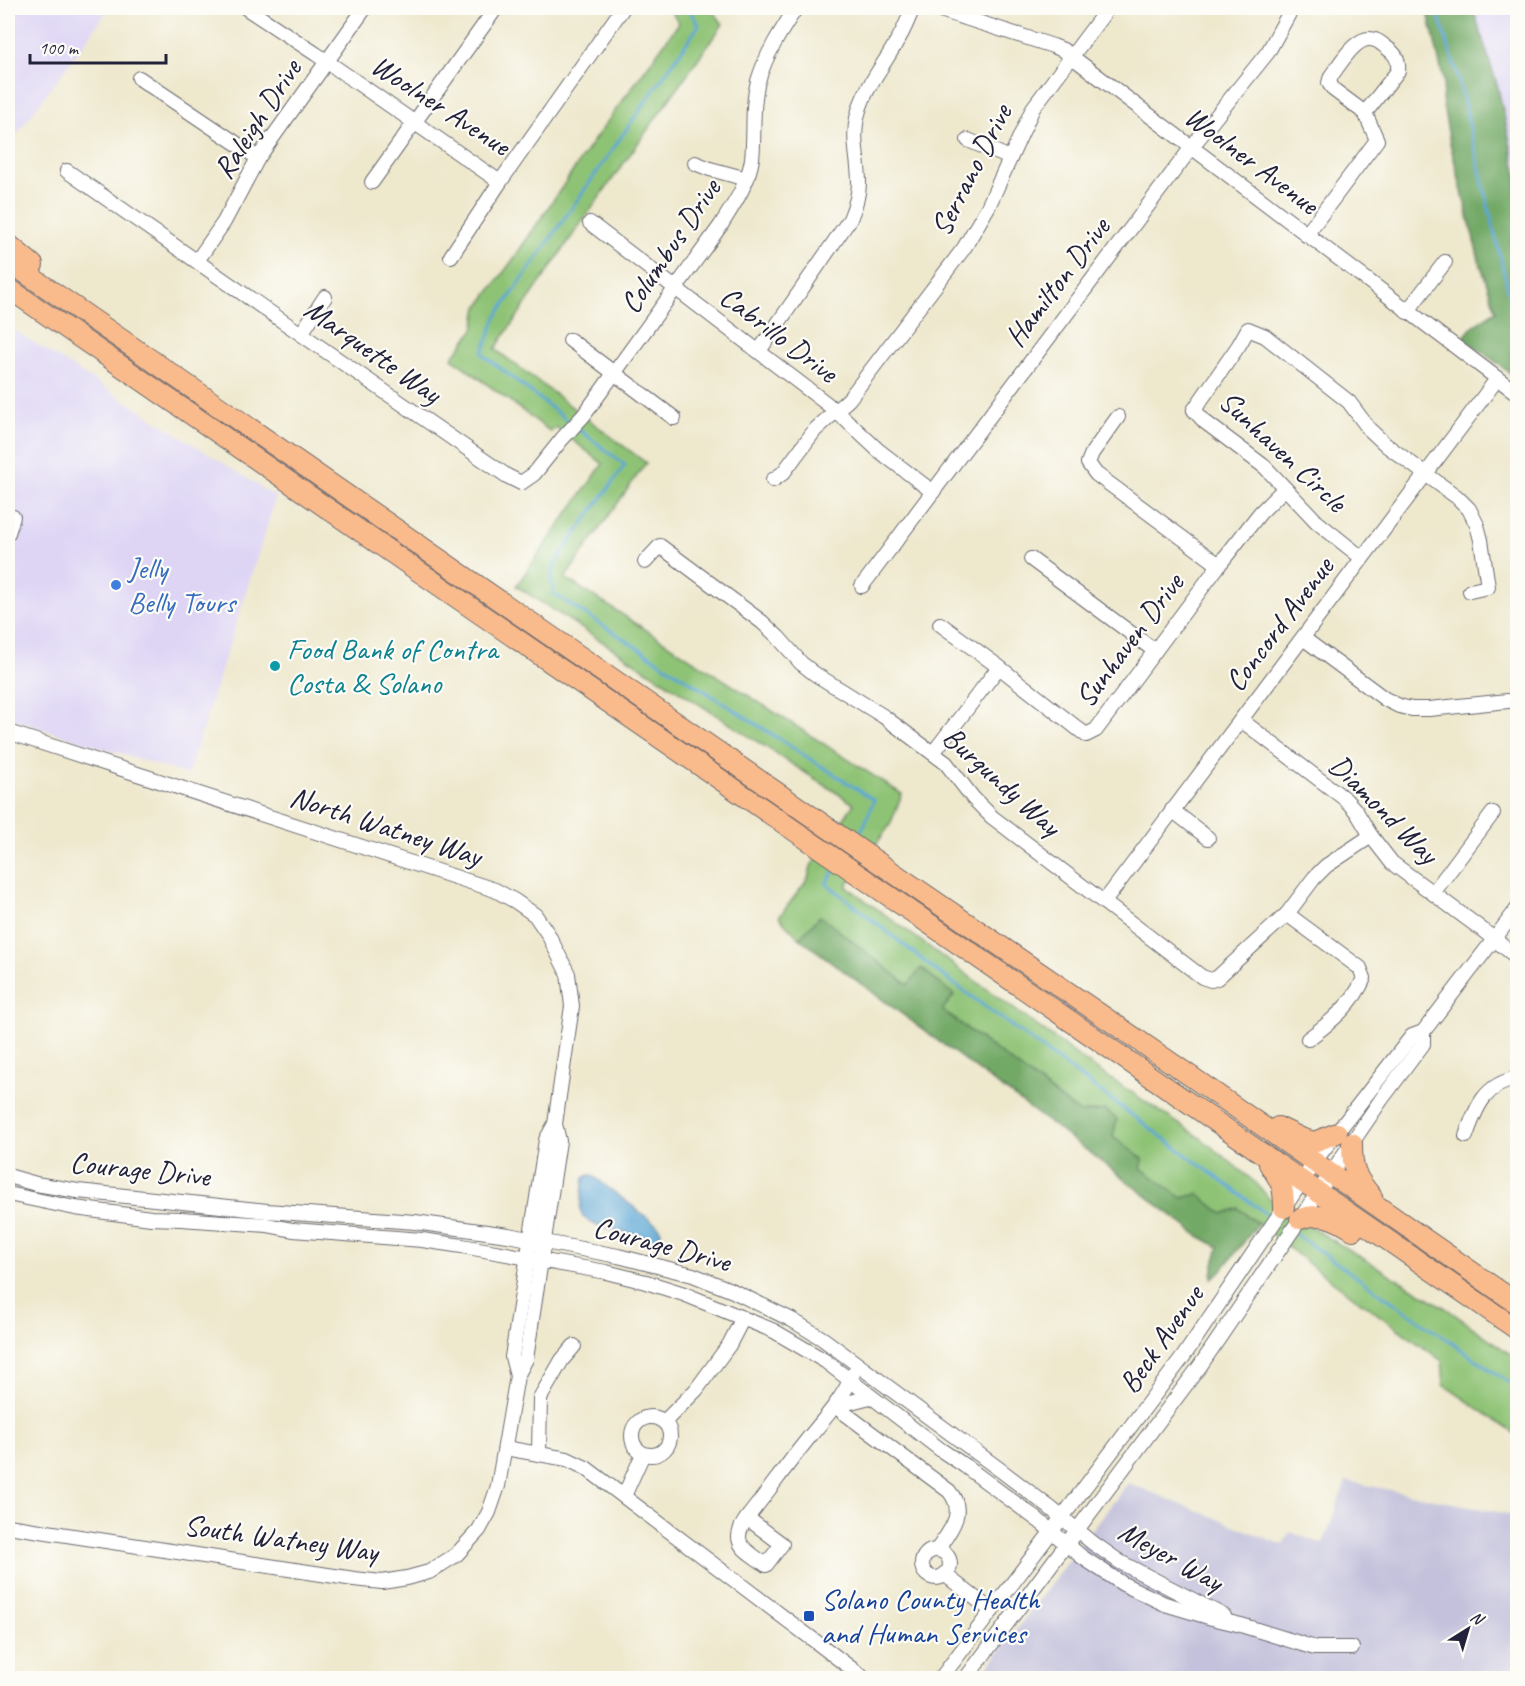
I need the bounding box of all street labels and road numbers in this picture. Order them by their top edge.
street label: Woolner Avenue [364,46,520,165]
street label: Raleigh Drive [204,50,311,186]
street label: Serrano Drive [922,96,1021,242]
street label: Woolner Avenue [1177,97,1328,224]
street label: Columbus Drive [611,170,730,321]
street label: Hamilton Drive [996,208,1119,354]
street label: Cabrillo Drive [712,277,847,392]
street label: Marquette Way [297,290,450,413]
street label: Sunhaven Circle [1211,382,1357,521]
street label: Concord Avenue [1216,548,1343,699]
street label: Sunhaven Drive [1066,564,1193,715]
street label: Burgundy Way [935,718,1071,846]
street label: Diamond Way [1321,746,1449,874]
street label: North Watney Way [286,777,489,876]
street label: Courage Drive [68,1143,214,1195]
street label: Courage Drive [589,1208,737,1281]
street label: Beck Avenue [1110,1276,1213,1400]
street label: South Watney Way [182,1506,383,1571]
street label: Meyer Way [1112,1512,1232,1601]

